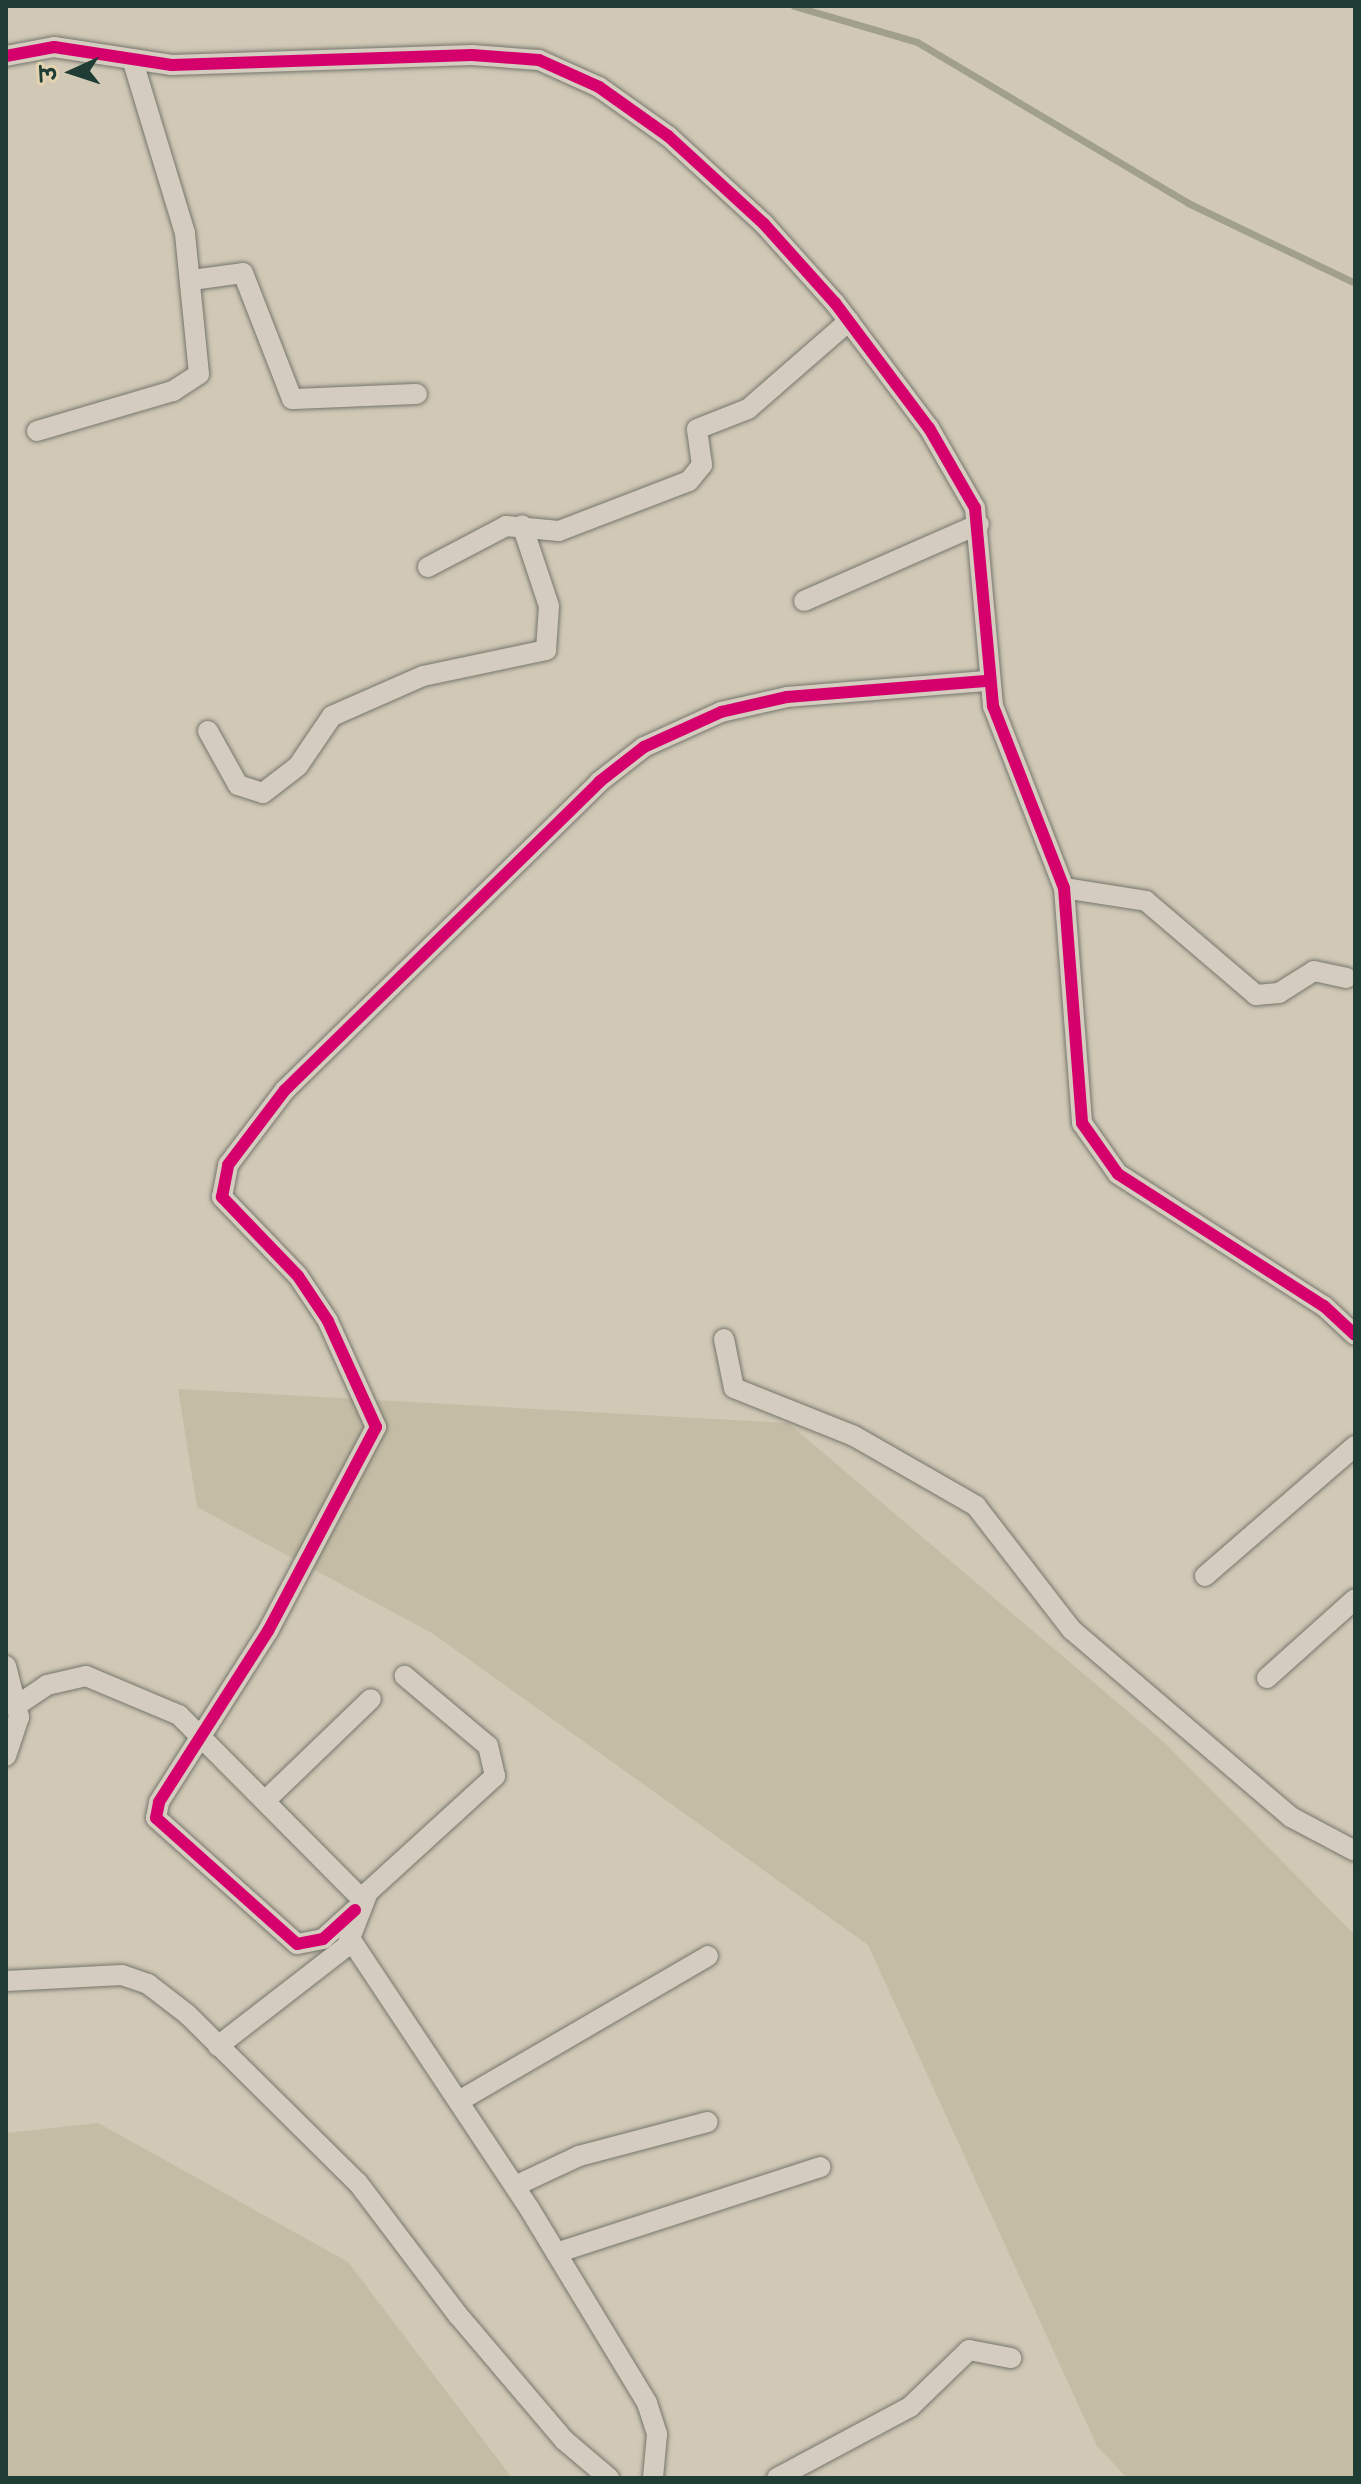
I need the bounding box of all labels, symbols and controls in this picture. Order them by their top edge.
north arrow [32,32,112,112]
text: उ [33,65,62,81]

